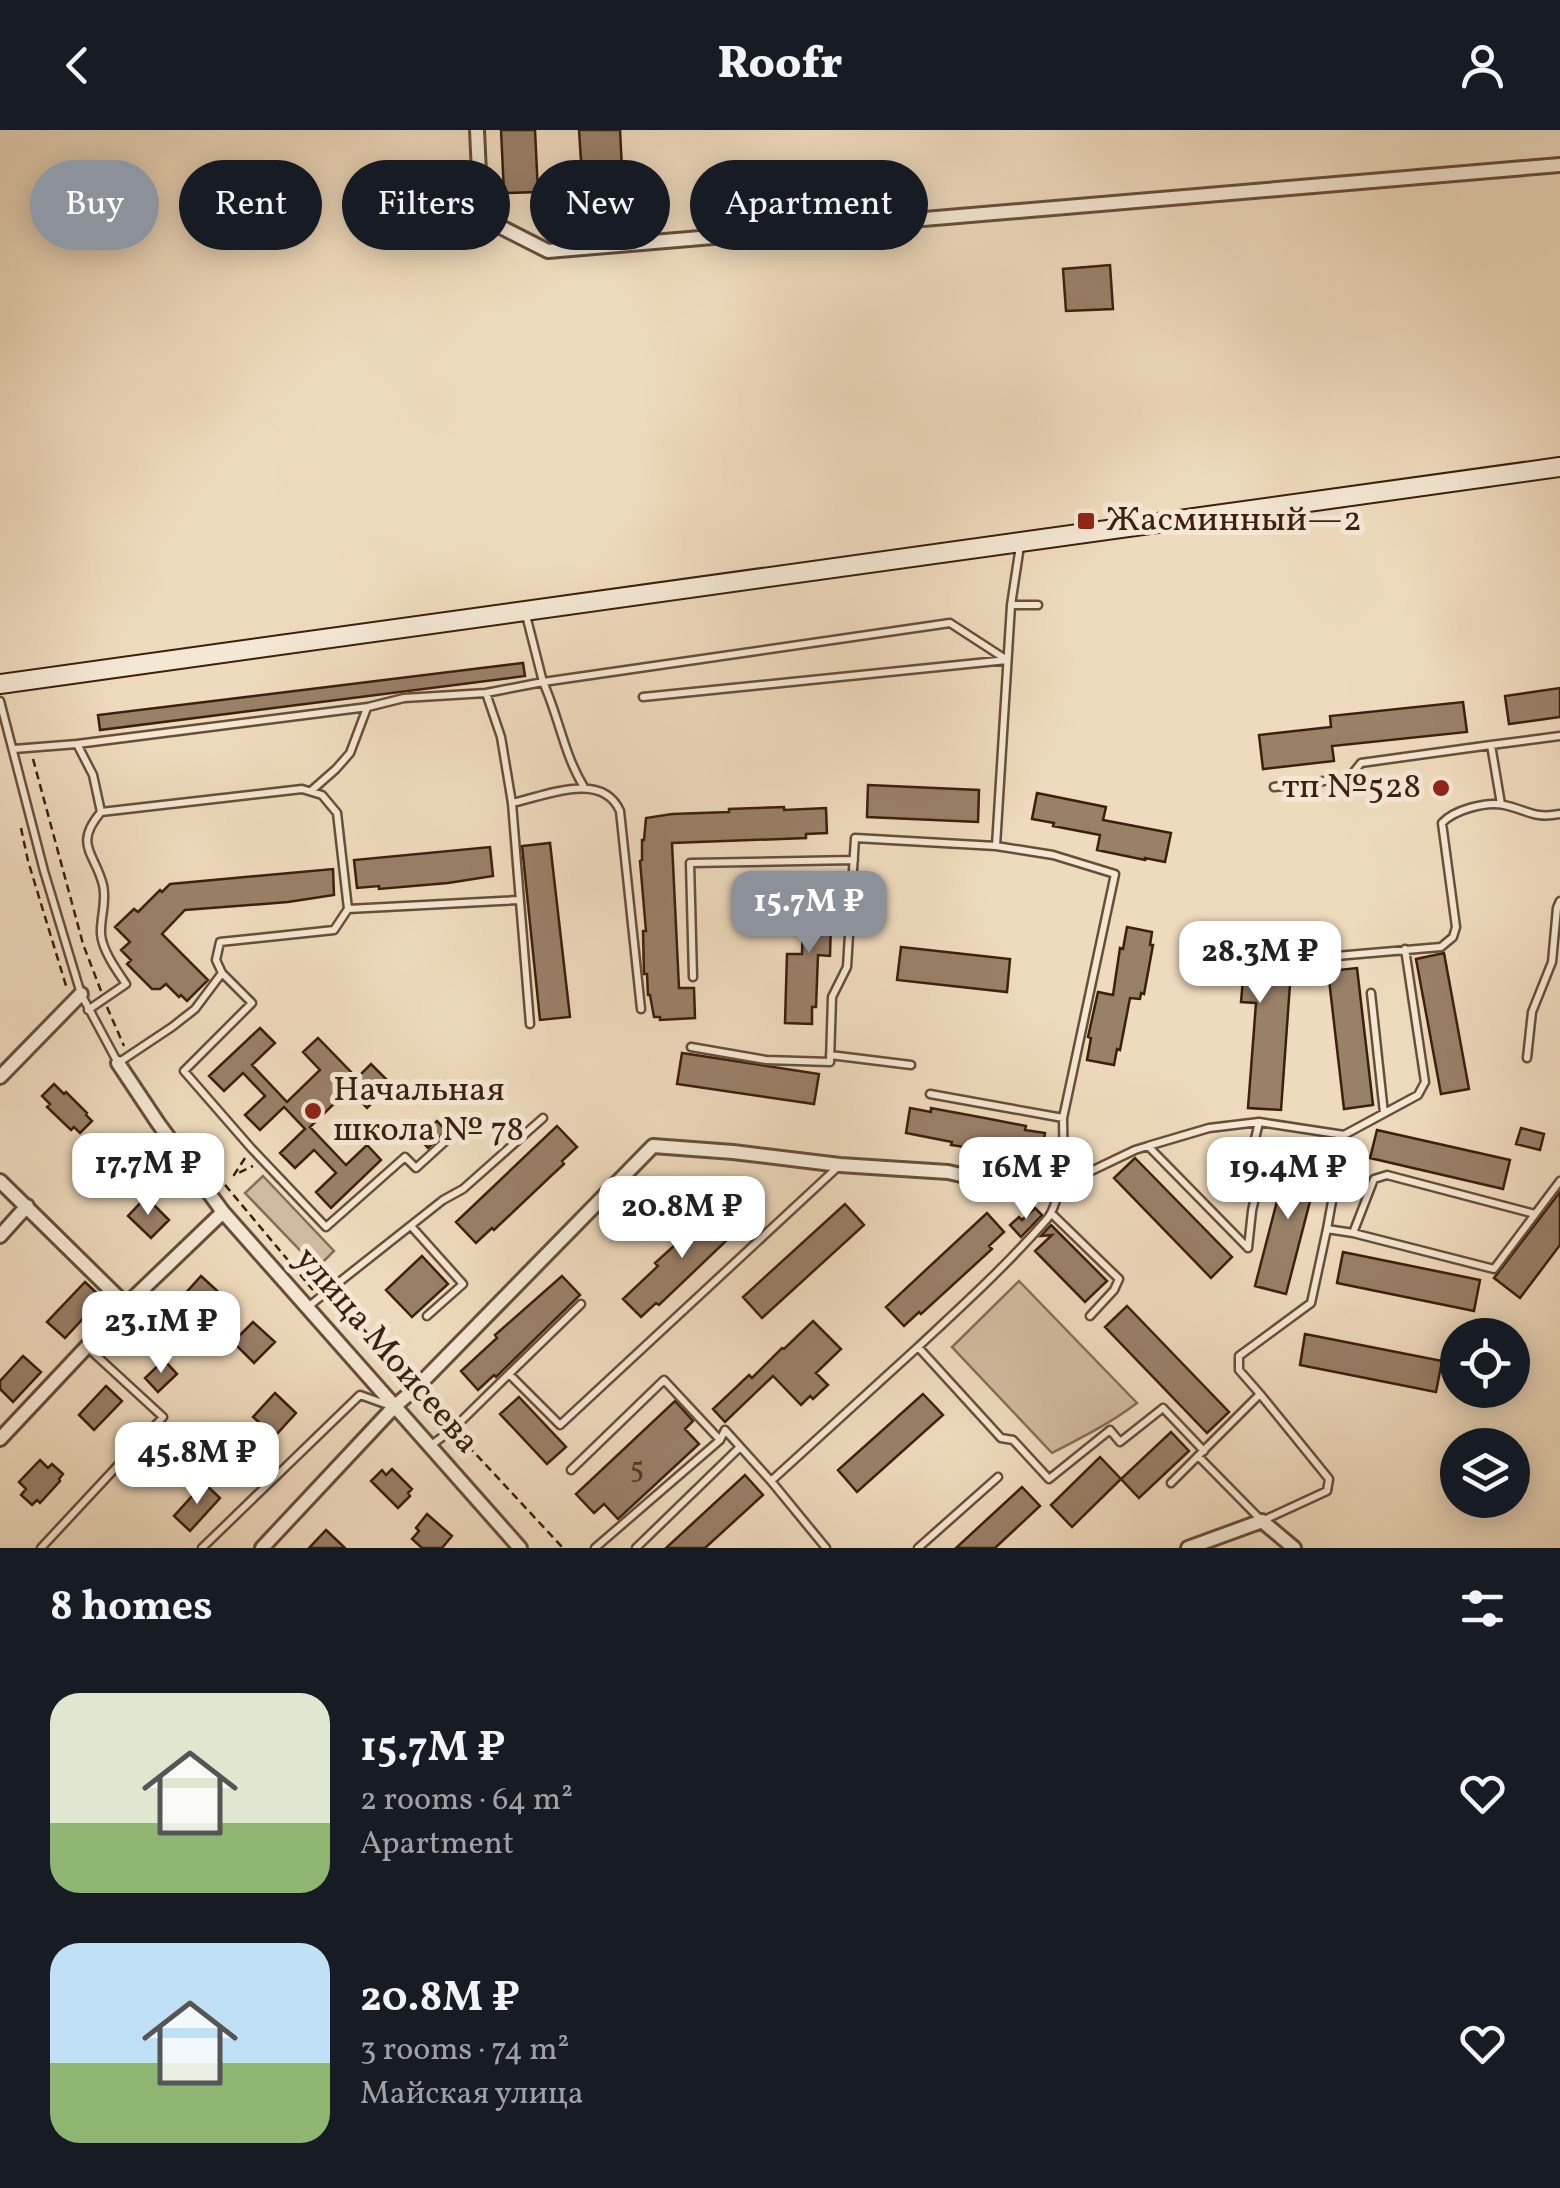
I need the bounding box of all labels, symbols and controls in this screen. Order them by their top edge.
text: Roofr [717,34,843,97]
icon: back [50,38,105,93]
icon: person [1455,38,1510,93]
chip: Buy [30,160,159,250]
chip: Rent [179,160,322,250]
chip: Filters [342,160,510,250]
chip: New [530,160,670,250]
chip: Apartment [690,160,928,250]
place label: Жасминный—2 [1106,497,1362,545]
marker: Жасминный—2 [1075,510,1097,532]
place label: тп №528 [1282,764,1421,812]
marker: тп №528 [1430,777,1452,799]
pin: 15.7M ₽ [717,871,901,956]
text: 15.7M ₽ [754,881,864,925]
pin: 28.3M ₽ [1168,921,1352,1006]
text: 28.3M ₽ [1201,931,1319,975]
place label: Начальная школа № 78 [333,1067,524,1155]
marker: Начальная школа № 78 [302,1100,324,1122]
pin: 17.7M ₽ [56,1133,240,1218]
pin: 16M ₽ [956,1137,1096,1222]
pin: 19.4M ₽ [1196,1137,1380,1222]
text: 17.7M ₽ [94,1143,202,1187]
text: 16M ₽ [981,1147,1071,1191]
text: 19.4M ₽ [1229,1147,1347,1191]
pin: 20.8M ₽ [590,1176,774,1261]
text: 20.8M ₽ [621,1186,743,1230]
street label: улица Моисеева [283,1237,489,1465]
pin: 23.1M ₽ [69,1291,253,1376]
text: 23.1M ₽ [104,1301,218,1345]
map controls [1440,1318,1530,1518]
button: locate [1440,1318,1530,1408]
pin: 45.8M ₽ [105,1422,289,1507]
button: layers [1440,1428,1530,1518]
text: 45.8M ₽ [137,1432,257,1476]
house number: 5 [630,1448,644,1490]
text: 8 homes [50,1579,213,1638]
icon: filters [1455,1581,1510,1636]
text: 15.7M ₽ [360,1720,506,1779]
icon: home [130,1733,250,1853]
icon: heart [1455,1766,1510,1821]
text: 2 rooms · 64 m² [360,1779,573,1823]
text: Apartment [360,1823,514,1867]
text: 20.8M ₽ [360,1970,520,2029]
icon: home [130,1983,250,2103]
icon: heart [1455,2016,1510,2071]
text: 3 rooms · 74 m² [360,2029,569,2073]
text: Майская улица [360,2073,584,2117]

